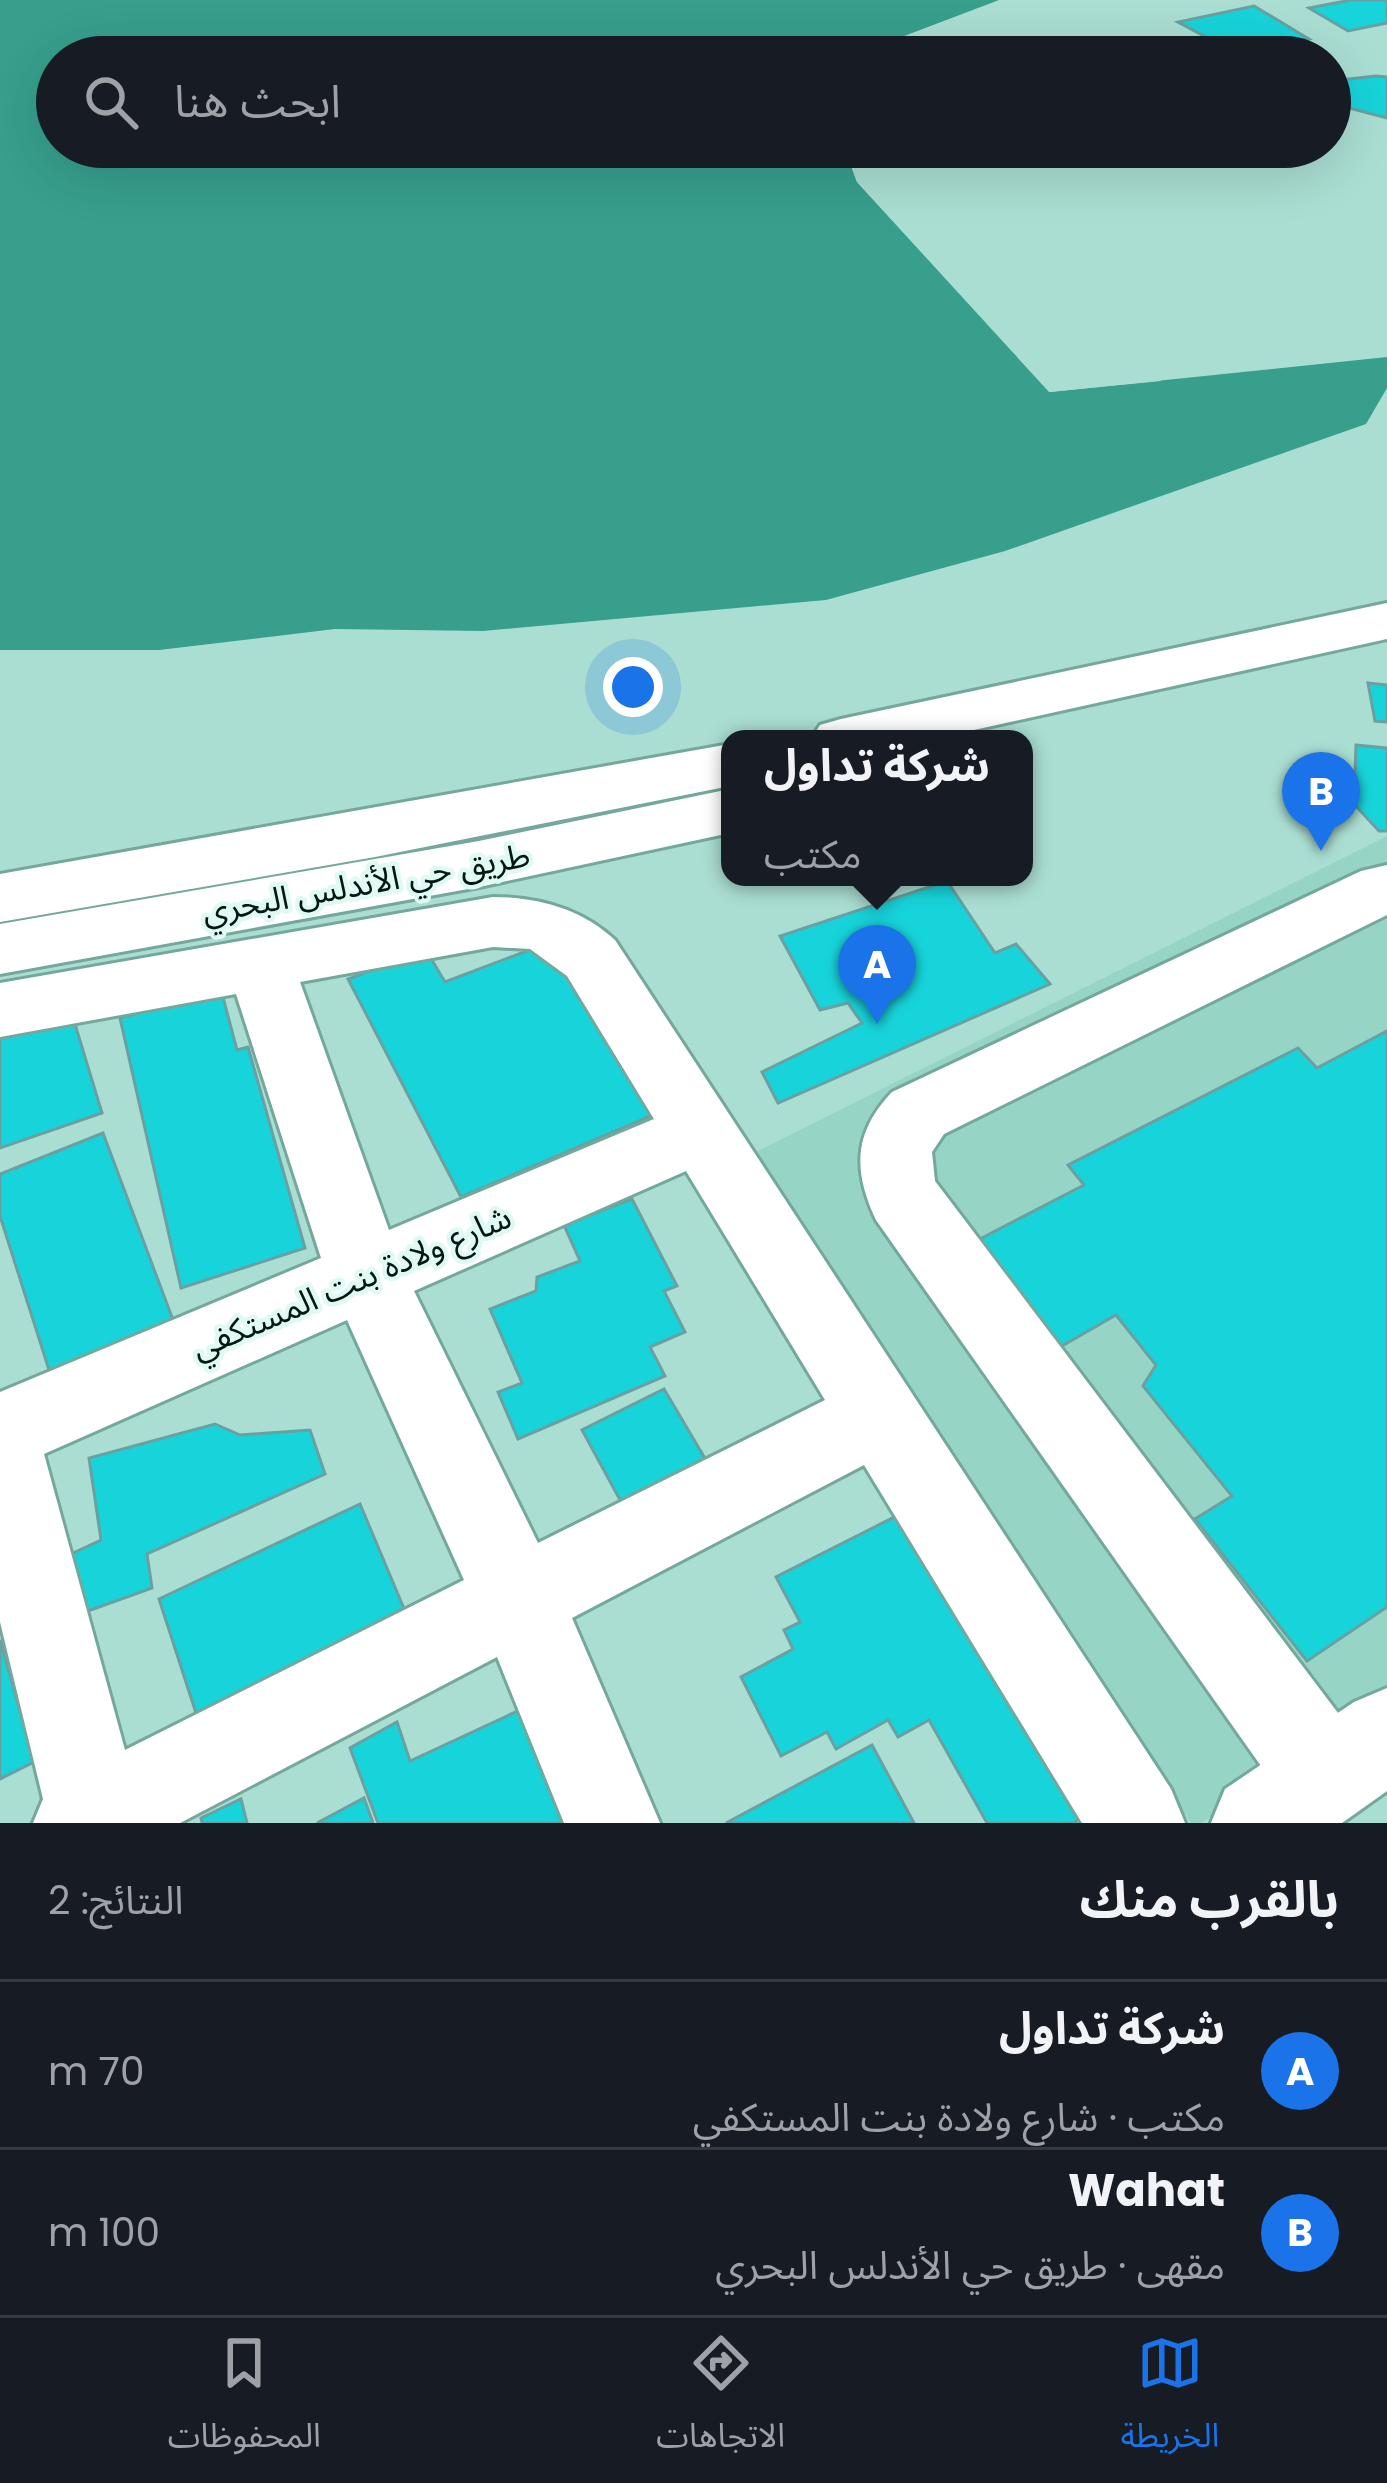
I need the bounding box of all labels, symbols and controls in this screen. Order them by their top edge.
search box [36,36,1351,168]
icon: search [78,69,144,135]
text: ابحث هنا [174,70,341,133]
your location [603,657,663,717]
popup [721,730,1033,886]
text: شركة تداول [764,734,990,797]
pin: B [1282,752,1360,851]
text: مكتب [764,827,861,882]
street label: طريق حي الأندلس البحري [198,831,534,937]
pin: A [838,925,916,1024]
street label: شارع ولادة بنت المستكفي [184,1193,519,1372]
text: بالقرب منك [1080,1863,1339,1935]
text: النتائج: 2 [48,1873,184,1928]
text: شركة تداول [999,1997,1225,2060]
text: 70 m [48,2044,144,2099]
text: A [1286,2044,1314,2099]
text: مكتب · شارع ولادة بنت المستكفي [693,2090,1225,2145]
text: Wahat [1068,2159,1225,2222]
text: 100 m [48,2205,160,2260]
text: B [1287,2205,1313,2260]
text: مقهى · طريق حي الأندلس البحري [715,2238,1225,2293]
tab: المحفوظات [168,2330,321,2471]
tab: الاتجاهات [656,2330,785,2471]
tab: الخريطة [1120,2330,1219,2471]

